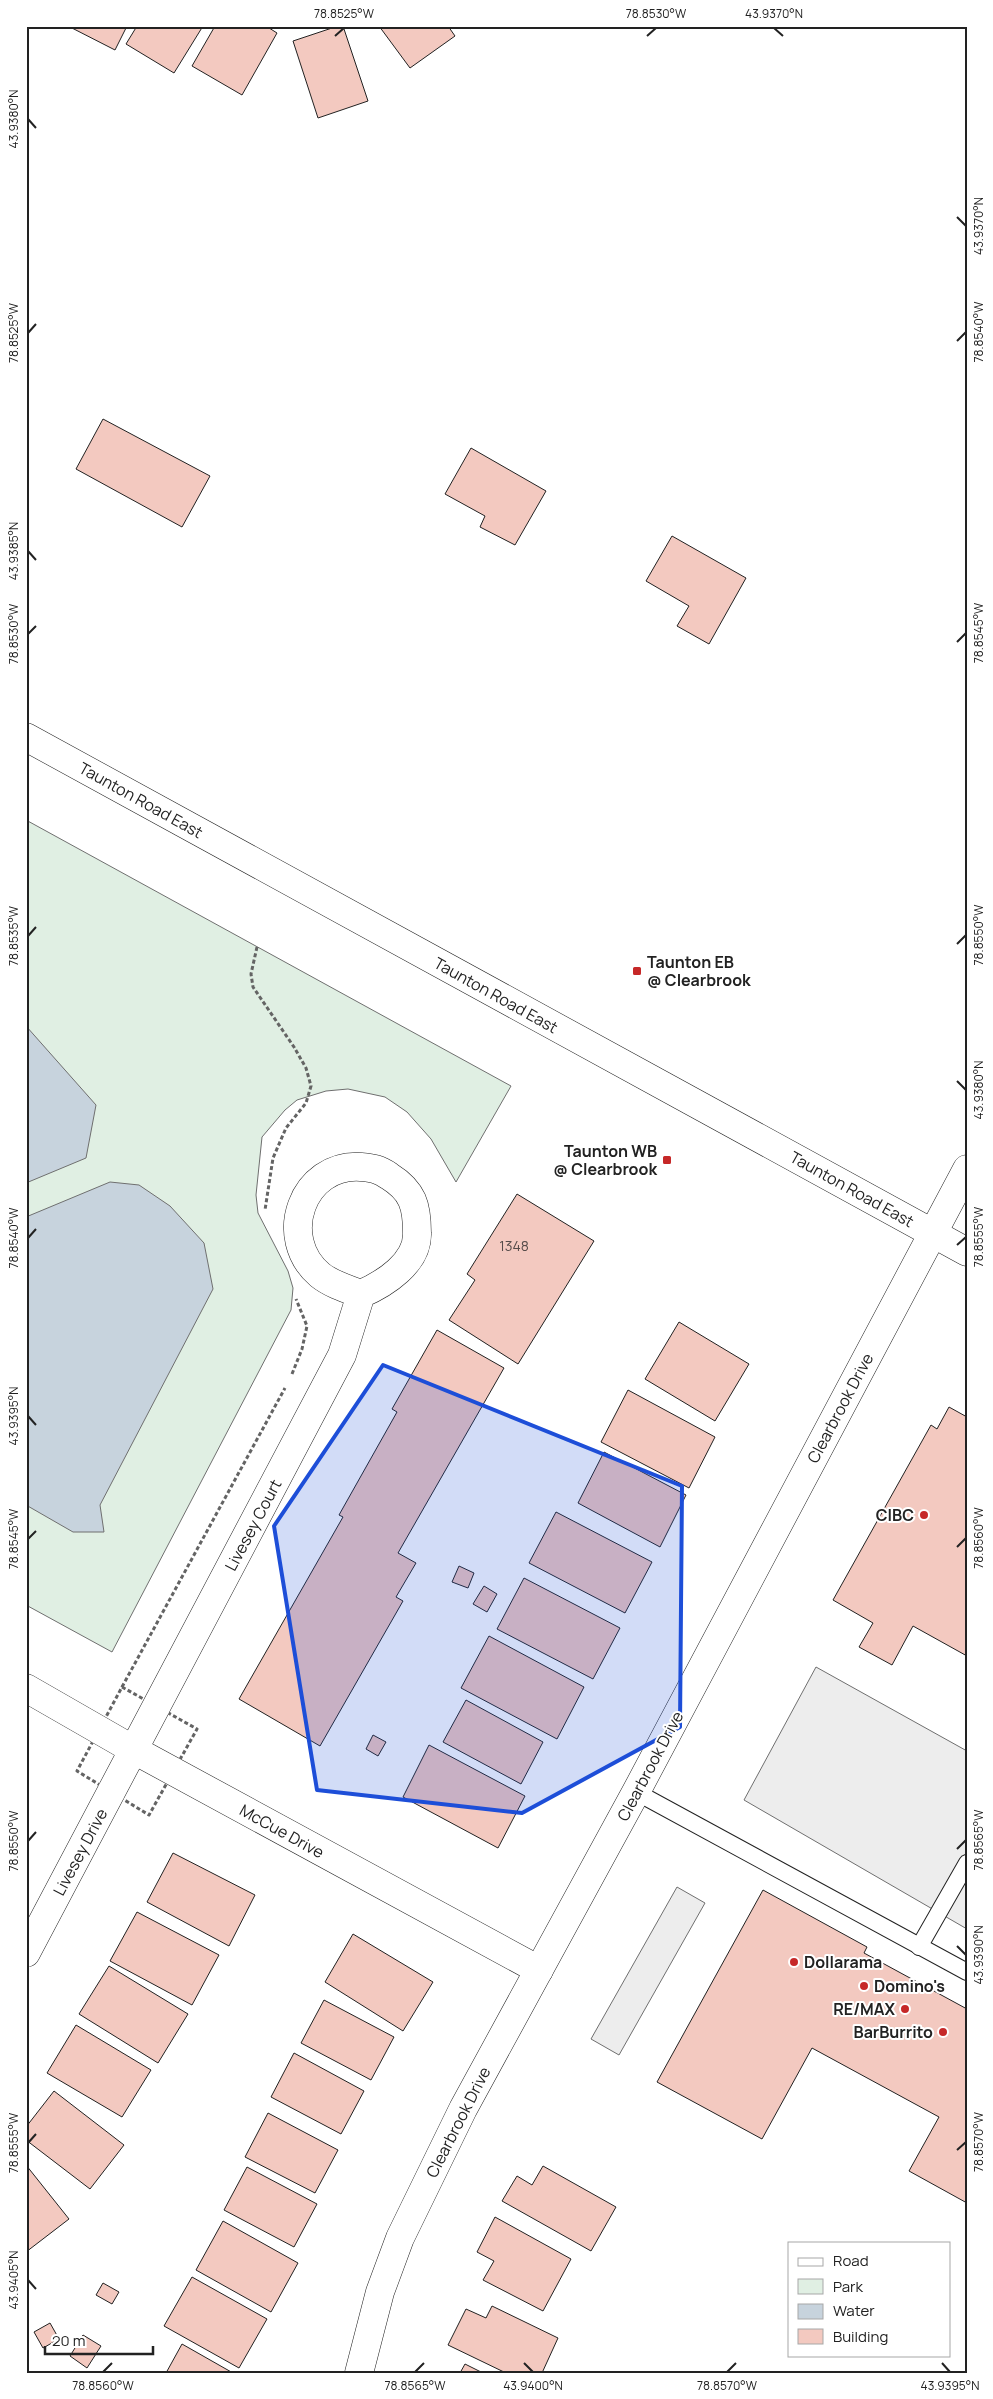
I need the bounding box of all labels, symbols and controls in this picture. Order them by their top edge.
text: 78.8525°W [314,5,375,22]
text: 78.8530°W [626,5,687,22]
text: 43.9370°N [745,5,803,22]
text: 43.9380°N [5,90,22,148]
text: 43.9370°N [970,197,987,255]
text: 78.8540°W [970,301,987,362]
text: 78.8525°W [5,302,22,363]
text: 43.9385°N [5,522,22,580]
text: 78.8545°W [970,602,987,663]
text: 78.8530°W [5,603,22,664]
street label: Taunton Road East [75,757,207,843]
text: 78.8550°W [970,904,987,965]
text: 78.8535°W [5,905,22,966]
place label: Taunton EB @ Clearbrook [647,951,751,991]
street label: Taunton Road East [430,952,562,1038]
marker: Taunton EB @ Clearbrook [631,965,643,977]
text: 43.9380°N [970,1061,987,1119]
place label: Taunton WB @ Clearbrook [553,1140,657,1180]
street label: Taunton Road East [786,1146,918,1232]
marker: Taunton WB @ Clearbrook [661,1154,673,1166]
text: 78.8555°W [970,1206,987,1267]
text: 78.8540°W [5,1207,22,1268]
house number: 1348 [499,1236,529,1255]
street label: Clearbrook Drive [802,1349,878,1467]
text: 43.9395°N [5,1387,22,1445]
street label: Livesey Court [220,1475,286,1575]
place label: CIBC [876,1504,914,1526]
text: 78.8560°W [970,1507,987,1569]
text: 78.8545°W [5,1508,22,1569]
marker: CIBC [918,1509,930,1521]
street label: Clearbrook Drive [612,1707,688,1825]
street label: McCue Drive [236,1799,328,1863]
street label: Livesey Drive [48,1805,112,1899]
text: 78.8565°W [970,1809,987,1870]
text: 78.8550°W [5,1810,22,1871]
text: 43.9390°N [970,1925,987,1985]
place label: Dollarama [804,1951,882,1973]
marker: Dollarama [788,1956,800,1968]
place label: Domino's [874,1975,945,1997]
marker: Domino's [858,1980,870,1992]
place label: RE/MAX [833,1998,896,2020]
marker: RE/MAX [899,2003,911,2015]
place label: BarBurrito [854,2021,933,2043]
marker: BarBurrito [937,2026,949,2038]
street label: Clearbrook Drive [421,2063,495,2181]
text: 78.8570°W [970,2111,987,2172]
text: 78.8555°W [5,2112,22,2173]
legend [788,2242,950,2356]
text: 43.9405°N [5,2250,22,2310]
text: Road [833,2250,869,2271]
text: Park [833,2276,863,2297]
text: Water [833,2300,875,2321]
scale bar [45,2324,152,2356]
text: Building [833,2326,888,2347]
text: 20 m [52,2330,85,2351]
text: 78.8560°W [72,2377,134,2394]
text: 78.8565°W [385,2377,446,2394]
text: 43.9400°N [503,2377,563,2394]
text: 78.8570°W [697,2377,758,2394]
text: 43.9395°N [921,2377,979,2394]

